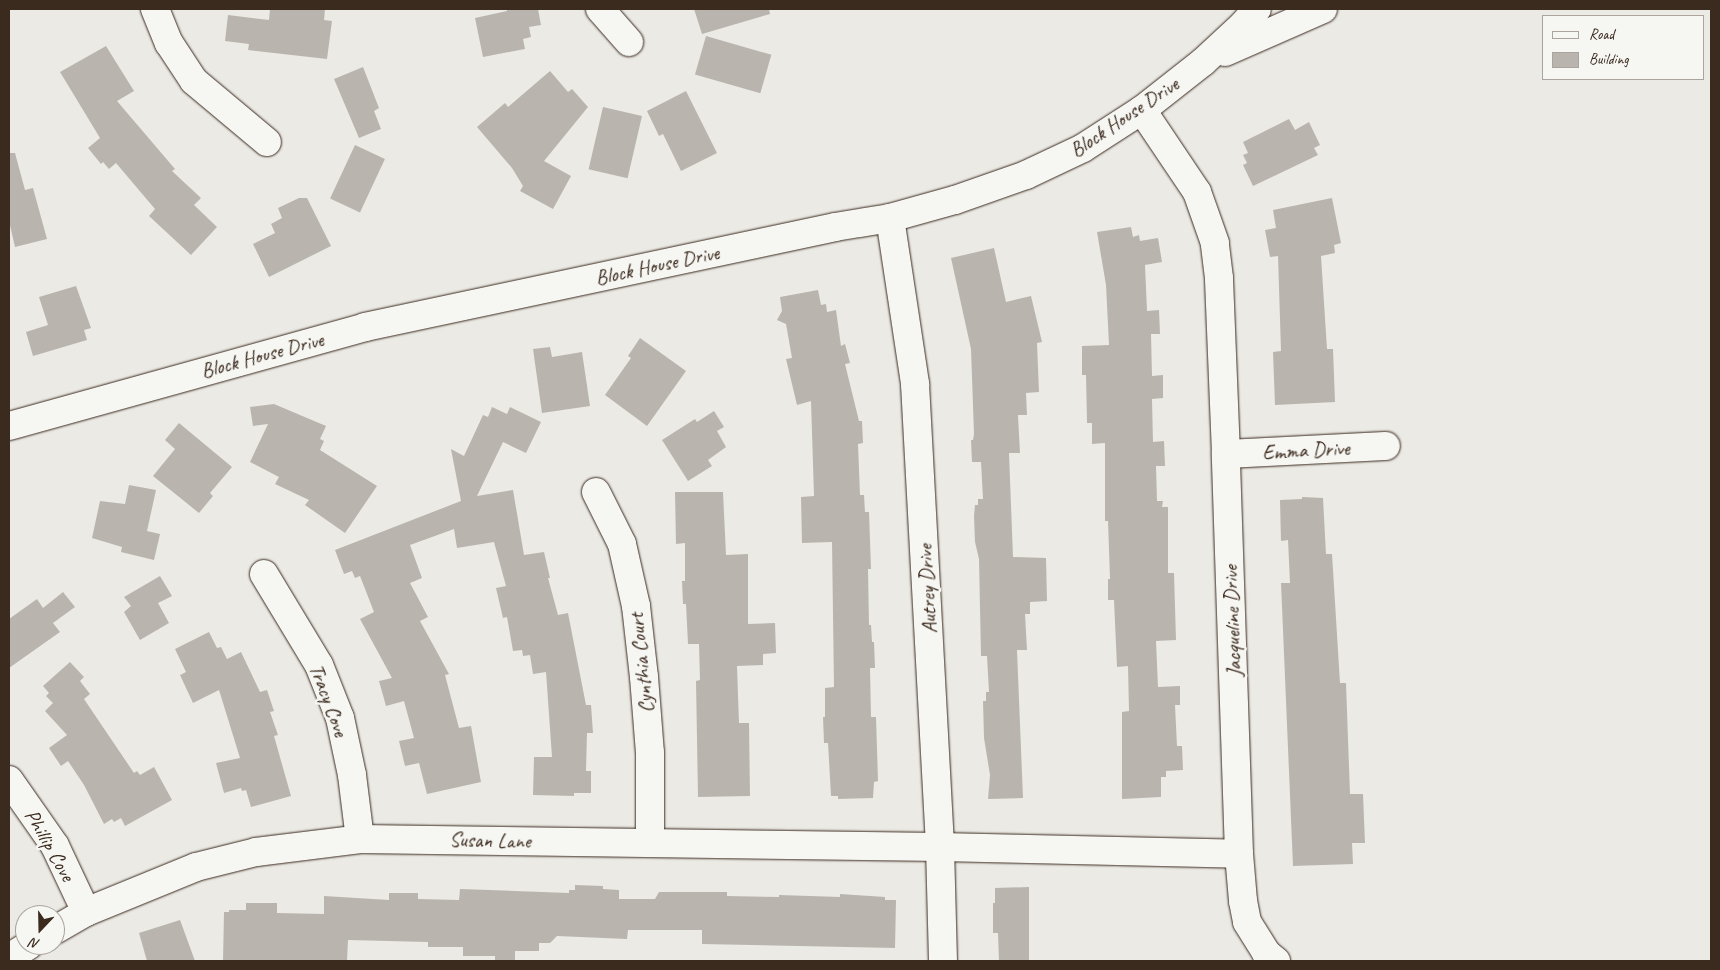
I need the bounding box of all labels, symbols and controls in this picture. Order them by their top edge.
legend [1542,15,1705,80]
text: Road [1589,25,1614,44]
text: Building [1589,50,1628,69]
street label: Block House Drive [1065,71,1183,163]
street label: Block House Drive [593,240,721,290]
street label: Block House Drive [198,327,326,383]
street label: Emma Drive [1262,435,1350,465]
street label: Autrey Drive [912,544,942,634]
street label: Jacqueline Drive [1217,565,1247,677]
street label: Cynthia Court [623,612,659,714]
street label: Tracy Cove [304,660,354,740]
street label: Phillip Cove [19,805,81,885]
street label: Susan Lane [449,827,531,853]
north arrow [15,905,65,955]
text: N [28,934,42,953]

